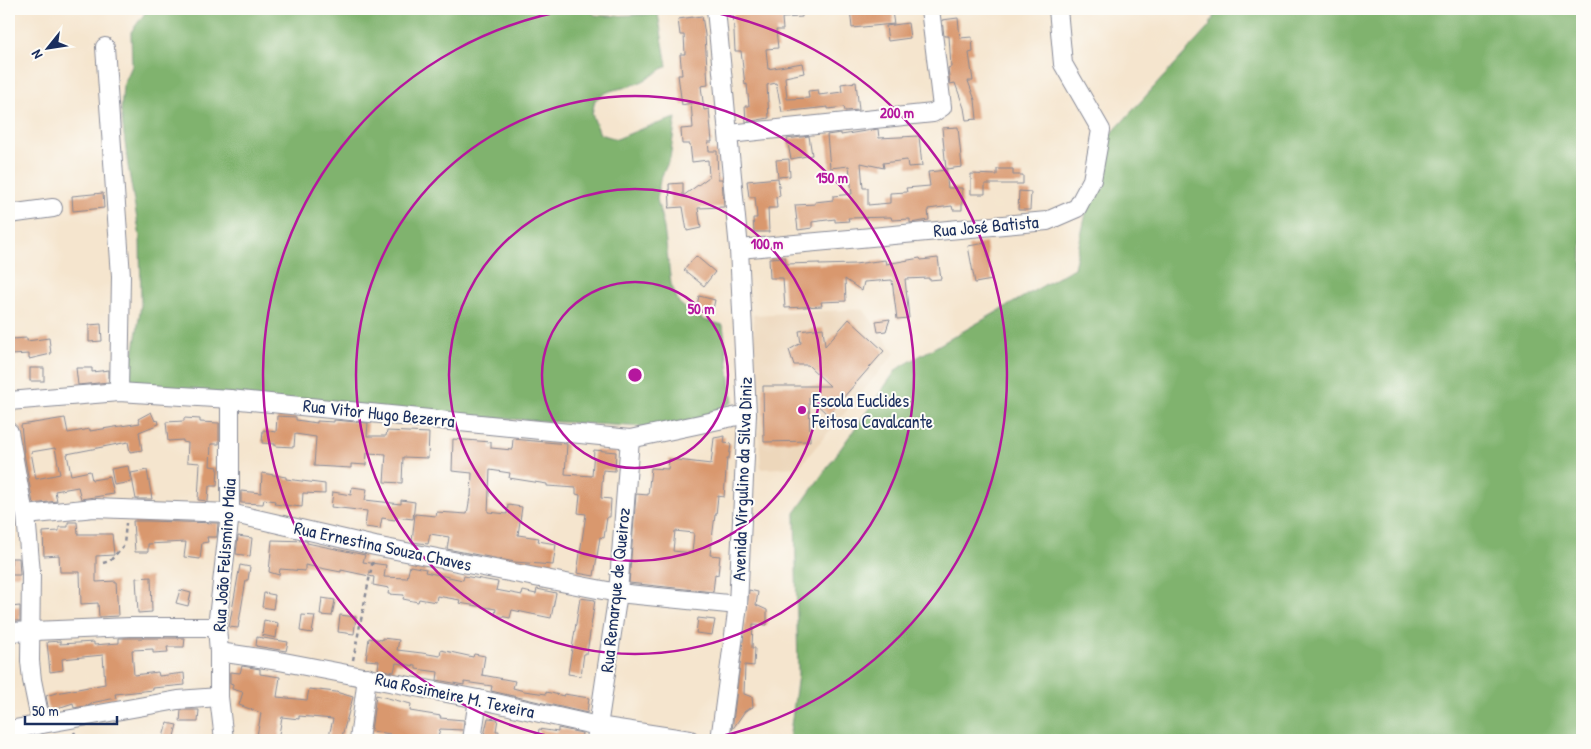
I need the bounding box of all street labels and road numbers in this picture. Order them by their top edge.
street label: Rua José Batista [932,209,1040,243]
street label: Avenida Virgulino da Silva Diniz [726,376,758,582]
street label: Rua Vitor Hugo Bezerra [302,393,456,433]
street label: Rua João Felismino Maia [206,478,242,632]
street label: Rua Remarque de Queiroz [594,506,636,674]
street label: Rua Ernestina Souza Chaves [292,515,474,577]
street label: Rua Rosimeire M. Texeira [373,666,537,724]

